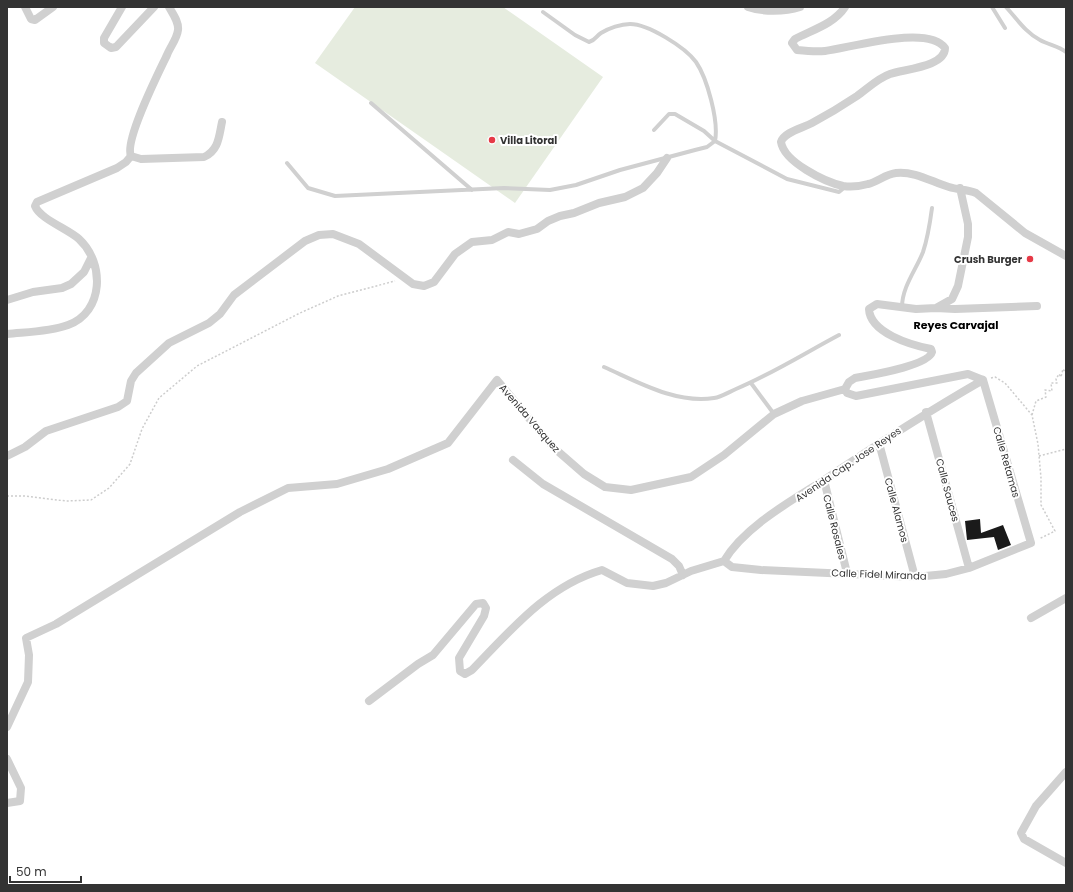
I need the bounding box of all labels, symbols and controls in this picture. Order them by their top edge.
place label: Villa Litoral [500,133,557,148]
marker: Villa Litoral [487,135,497,145]
place label: Crush Burger [954,252,1023,267]
marker: Crush Burger [1025,254,1035,264]
district label: Reyes Carvajal [913,317,999,333]
street label: Avenida Vasquez [496,381,564,456]
street label: Avenida Cap. Jose Reyes [792,423,904,506]
street label: Calle Retamas [989,425,1024,499]
street label: Calle Sauces [932,457,963,523]
street label: Calle Alamos [881,476,912,544]
street label: Calle Rosales [819,493,850,561]
street label: Calle Fidel Miranda [831,565,927,584]
scale bar [10,858,81,884]
text: 50 m [16,863,47,880]

